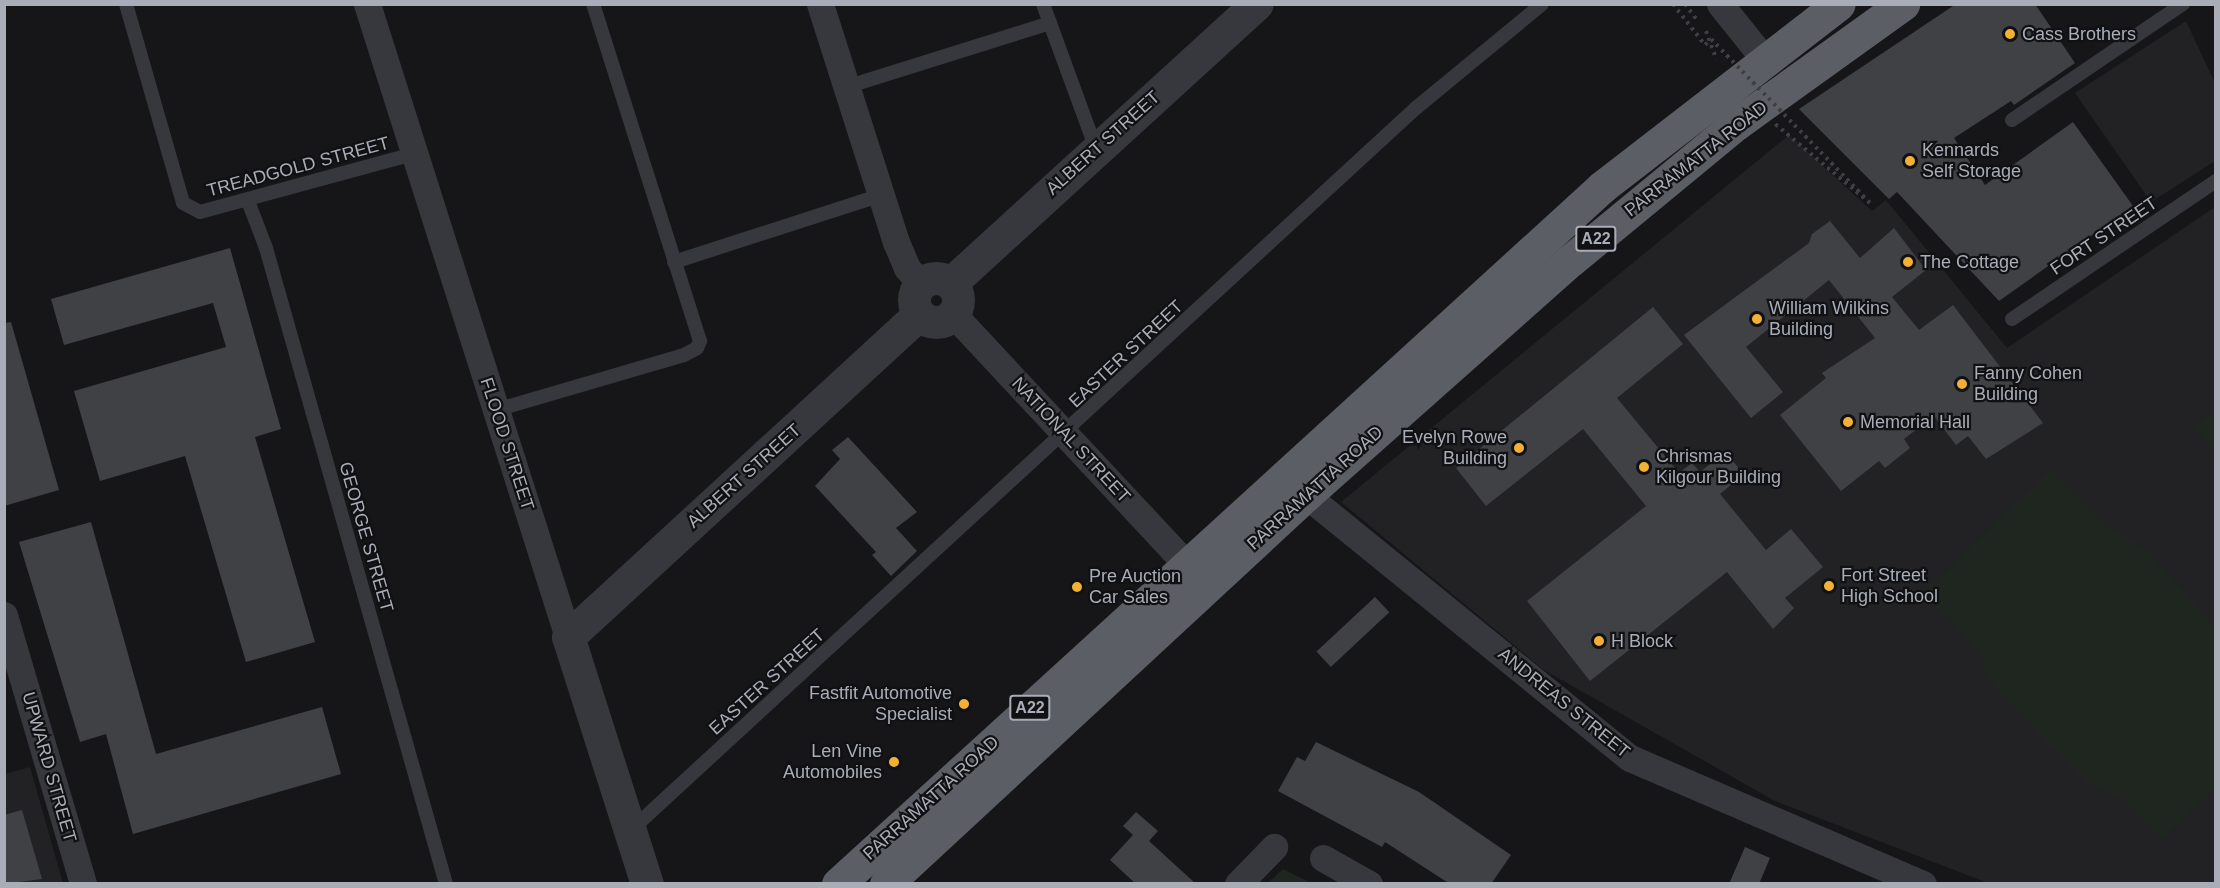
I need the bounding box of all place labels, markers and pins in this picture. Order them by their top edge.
place label: Cass Brothers [2022,23,2136,45]
marker: Cass Brothers [2003,27,2017,41]
place label: Kennards Self Storage [1922,140,2021,182]
marker: Kennards Self Storage [1903,154,1917,168]
place label: The Cottage [1920,251,2019,273]
marker: The Cottage [1901,255,1915,269]
place label: William Wilkins Building [1769,298,1889,340]
marker: William Wilkins Building [1750,312,1764,326]
place label: Fanny Cohen Building [1974,363,2082,406]
marker: Fanny Cohen Building [1955,377,1969,391]
place label: Memorial Hall [1860,411,1970,433]
marker: Memorial Hall [1841,415,1855,429]
place label: Evelyn Rowe Building [1402,427,1507,470]
marker: Evelyn Rowe Building [1512,441,1526,455]
place label: Chrismas Kilgour Building [1656,446,1781,488]
marker: Chrismas Kilgour Building [1637,460,1651,474]
place label: Fort Street High School [1841,565,1938,608]
place label: Pre Auction Car Sales [1089,566,1182,608]
marker: Fort Street High School [1822,579,1836,593]
marker: Pre Auction Car Sales [1070,580,1084,594]
place label: H Block [1611,630,1673,652]
marker: H Block [1592,634,1606,648]
place label: Fastfit Automotive Specialist [808,683,952,726]
marker: Fastfit Automotive Specialist [957,697,971,711]
place label: Len Vine Automobiles [783,741,882,783]
marker: Len Vine Automobiles [887,755,901,769]

